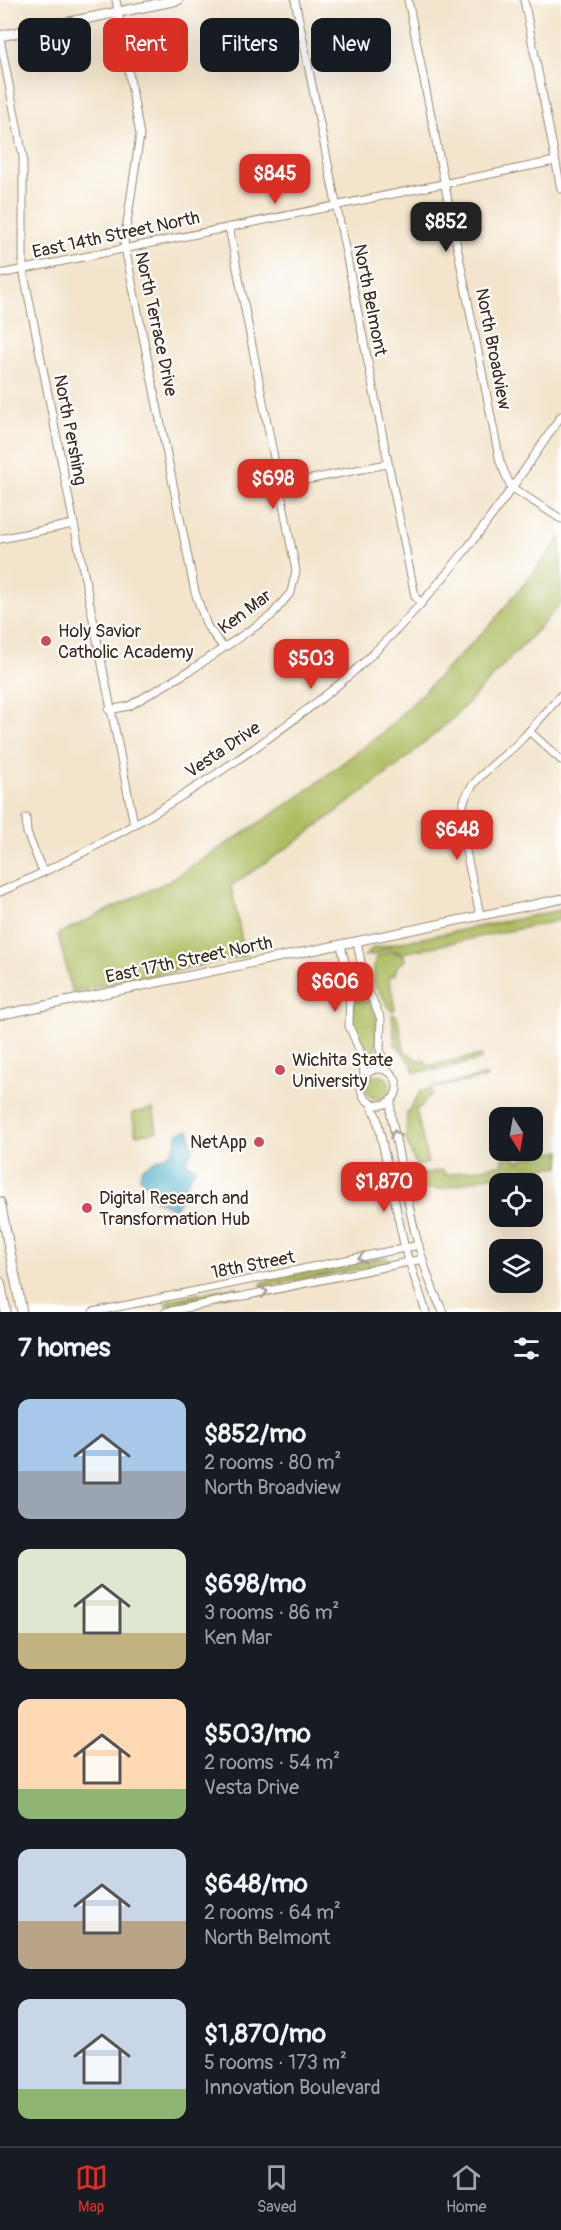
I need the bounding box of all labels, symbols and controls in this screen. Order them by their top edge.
chip: Buy [18,18,91,72]
chip: Rent [103,18,188,72]
chip: Filters [200,18,299,72]
chip: New [311,18,391,72]
pin: $845 [239,154,311,205]
text: $845 [253,161,297,186]
pin: $852 [410,202,482,253]
street label: East 14th Street North [30,206,202,264]
text: $852 [425,209,467,234]
street label: North Belmont [348,242,392,359]
street label: North Terrace Drive [129,250,183,399]
street label: North Broadview [470,286,516,412]
street label: North Pershing [48,373,92,487]
pin: $698 [237,459,309,510]
text: $698 [252,466,294,491]
street label: Ken Mar [214,584,277,640]
place label: Holy Savior Catholic Academy [58,620,194,664]
marker: Holy Savior Catholic Academy [39,634,53,648]
pin: $503 [275,639,347,690]
text: $503 [288,646,334,671]
street label: Vesta Drive [181,716,265,783]
pin: $648 [421,810,493,861]
text: $648 [435,817,479,842]
street label: East 17th Street North [104,931,274,989]
pin: $606 [299,962,371,1013]
text: $606 [311,969,359,994]
place label: Wichita State University [292,1049,393,1093]
marker: Wichita State University [273,1063,287,1077]
north arrow [489,1107,543,1161]
map controls [489,1107,543,1293]
one-way arrow [389,1130,402,1140]
place label: NetApp [190,1131,247,1154]
marker: NetApp [252,1135,266,1149]
pin: $1,870 [335,1162,433,1213]
text: $1,870 [355,1169,413,1194]
button: locate [489,1173,543,1227]
place label: Digital Research and Transformation Hub [99,1187,250,1231]
marker: Digital Research and Transformation Hub [80,1201,94,1215]
button: layers [489,1239,543,1293]
street label: 18th Street [209,1246,297,1284]
one-way arrow [357,1251,367,1264]
one-way arrow [259,1286,269,1299]
text: 7 homes [18,1332,110,1364]
icon: filters [510,1332,543,1365]
text: $852/mo [204,1418,306,1450]
icon: home [66,1423,138,1495]
text: 2 rooms · 80 m² [204,1450,341,1475]
text: North Broadview [204,1475,341,1500]
text: $698/mo [204,1568,306,1600]
icon: home [66,1573,138,1645]
text: 3 rooms · 86 m² [204,1600,339,1625]
text: Ken Mar [204,1625,272,1650]
text: $503/mo [204,1718,311,1750]
icon: home [66,1723,138,1795]
text: 2 rooms · 54 m² [204,1750,340,1775]
text: Vesta Drive [204,1775,299,1800]
text: $648/mo [204,1868,308,1900]
icon: home [66,1873,138,1945]
text: 2 rooms · 64 m² [204,1900,341,1925]
text: North Belmont [204,1925,331,1950]
text: $1,870/mo [204,2018,326,2050]
icon: home [66,2023,138,2095]
text: 5 rooms · 173 m² [204,2050,347,2075]
text: Innovation Boulevard [204,2075,381,2100]
tab: Map [75,2161,108,2217]
tab: Saved [257,2161,297,2217]
tab: Home [446,2161,486,2217]

